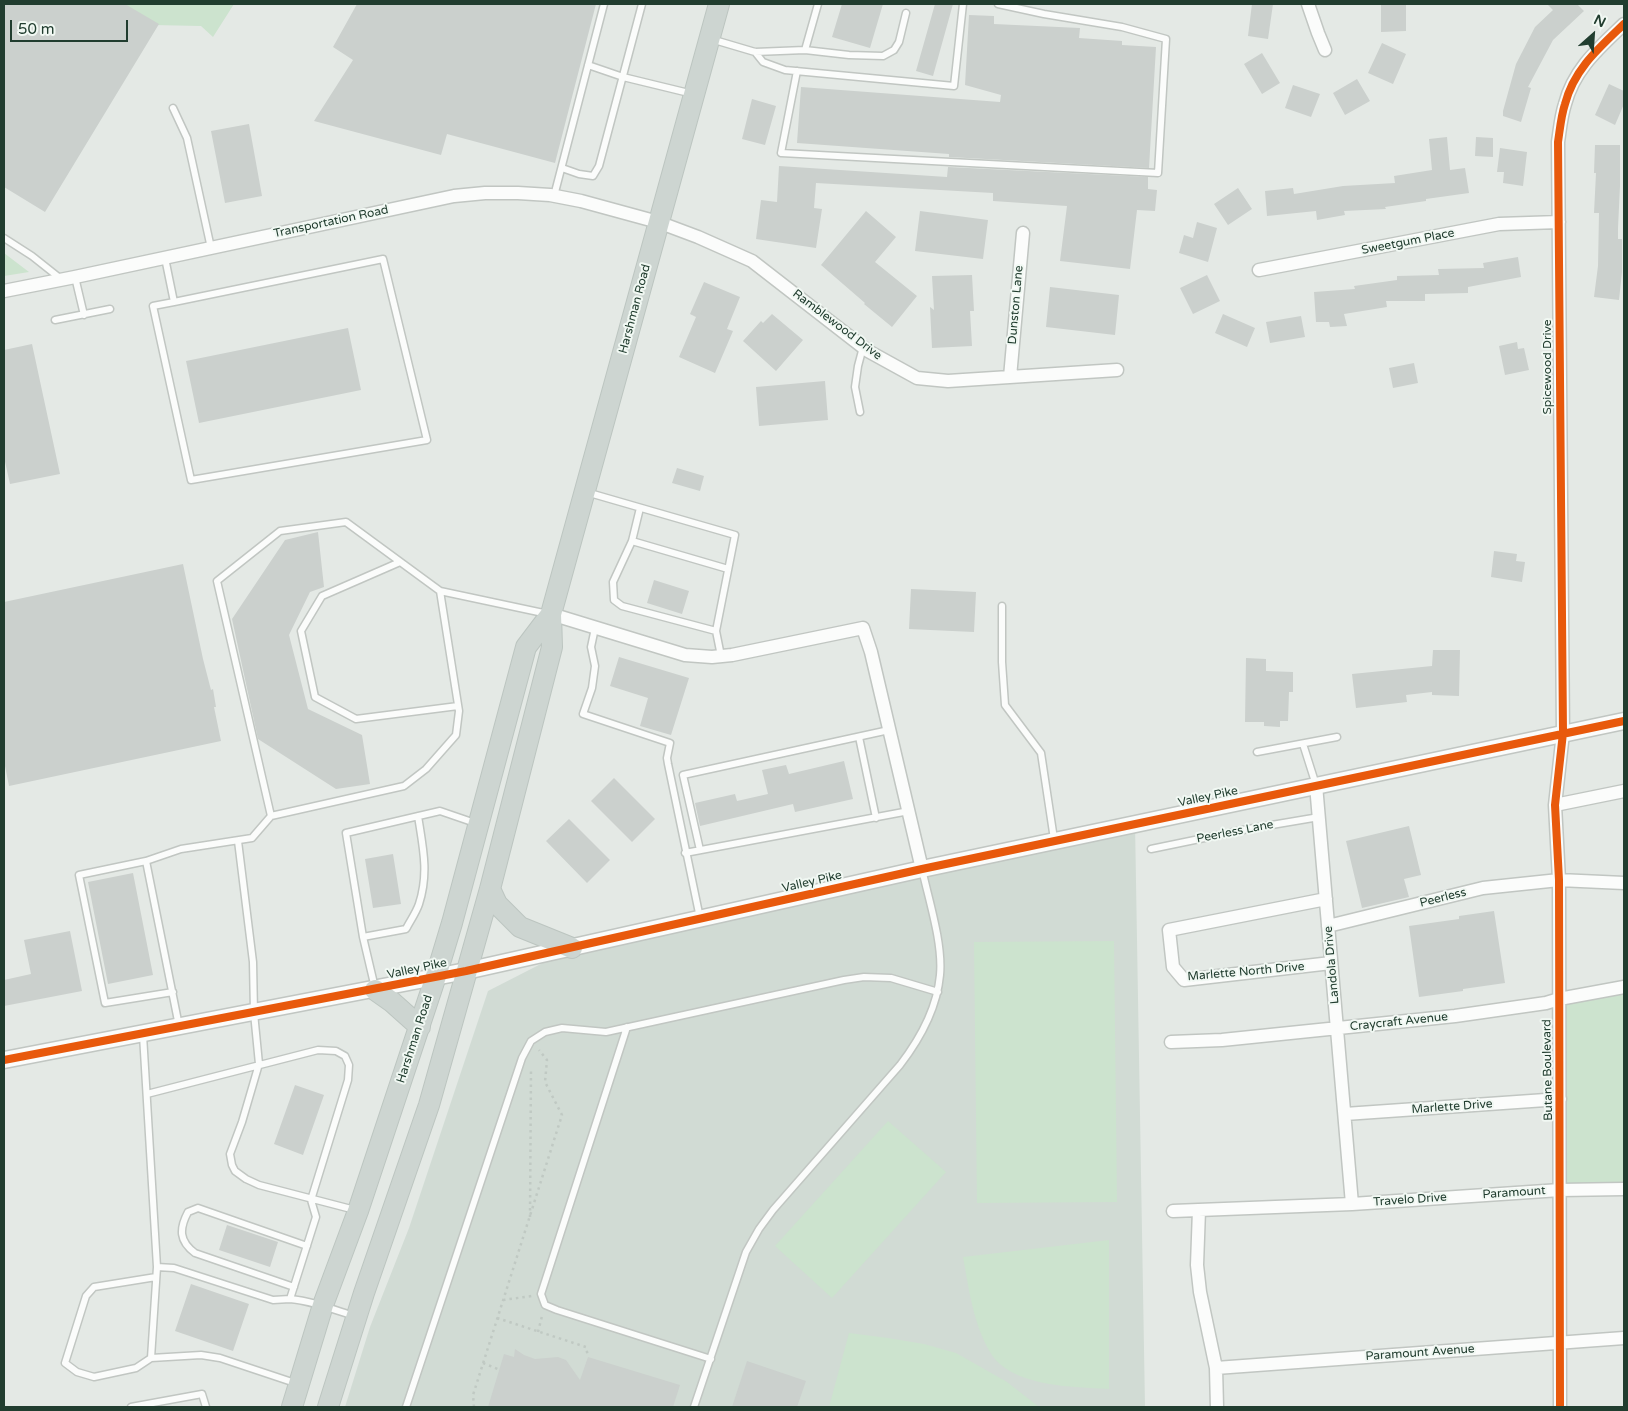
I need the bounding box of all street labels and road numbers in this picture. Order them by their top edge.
street label: Transportation Road [272,203,390,241]
street label: Sweetgum Place [1360,226,1456,258]
street label: Harshman Road [616,263,654,355]
street label: Dunston Lane [1005,265,1027,345]
street label: Ramblewood Drive [790,287,884,363]
street label: Spicewood Drive [1541,319,1555,415]
street label: Valley Pike [1177,784,1239,810]
street label: Peerless Lane [1195,817,1275,847]
street label: Valley Pike [781,868,843,896]
street label: Peerless [1418,885,1468,911]
street label: Landola Drive [1321,925,1343,1005]
street label: Valley Pike [386,956,448,982]
street label: Marlette North Drive [1187,960,1305,984]
street label: Harshman Road [394,993,436,1085]
street label: Craycraft Avenue [1349,1010,1449,1034]
street label: Butane Boulevard [1540,1019,1556,1121]
street label: Marlette Drive [1411,1097,1493,1117]
street label: Paramount [1482,1184,1546,1202]
street label: Travelo Drive [1373,1190,1447,1210]
street label: Paramount Avenue [1365,1342,1475,1364]

